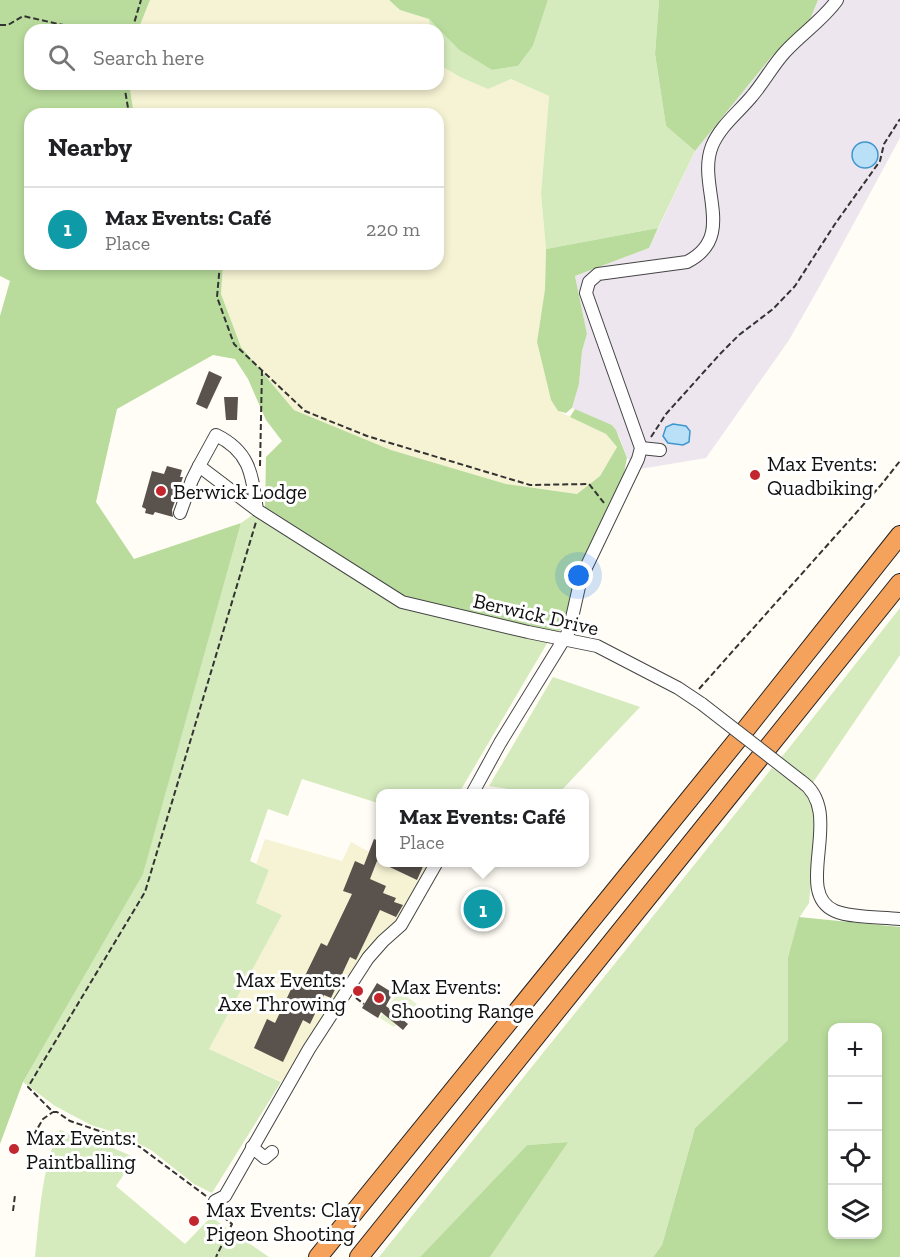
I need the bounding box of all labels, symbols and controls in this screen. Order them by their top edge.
search box [24,24,444,90]
icon: search [45,41,78,74]
text: Search here [93,44,204,71]
text: Nearby [48,131,132,163]
text: Max Events: Café [105,204,271,231]
text: 1 [63,217,72,241]
text: 220 m [366,217,420,241]
text: Place [105,231,150,255]
place label: Max Events: Quadbiking [767,451,877,500]
marker: Max Events: Quadbiking [748,468,762,482]
place label: Berwick Lodge [173,479,307,504]
marker: Berwick Lodge [154,484,168,498]
your location [564,561,593,590]
street label: Berwick Drive [471,587,601,641]
popup [376,789,589,867]
text: Max Events: Café [399,803,566,830]
text: Place [399,830,444,854]
pin: 1 [464,886,502,932]
place label: Max Events: Axe Throwing [218,967,346,1016]
place label: Max Events: Shooting Range [391,974,534,1023]
marker: Max Events: Axe Throwing [351,984,365,998]
marker: Max Events: Shooting Range [372,991,386,1005]
map controls [828,1023,882,1239]
button: + [828,1023,882,1077]
button: − [828,1077,882,1131]
place label: Max Events: Paintballing [26,1125,136,1174]
button: locate [828,1131,882,1185]
marker: Max Events: Paintballing [7,1142,21,1156]
button: layers [828,1185,882,1239]
place label: Max Events: Clay Pigeon Shooting [206,1197,361,1246]
marker: Max Events: Clay Pigeon Shooting [187,1214,201,1228]

